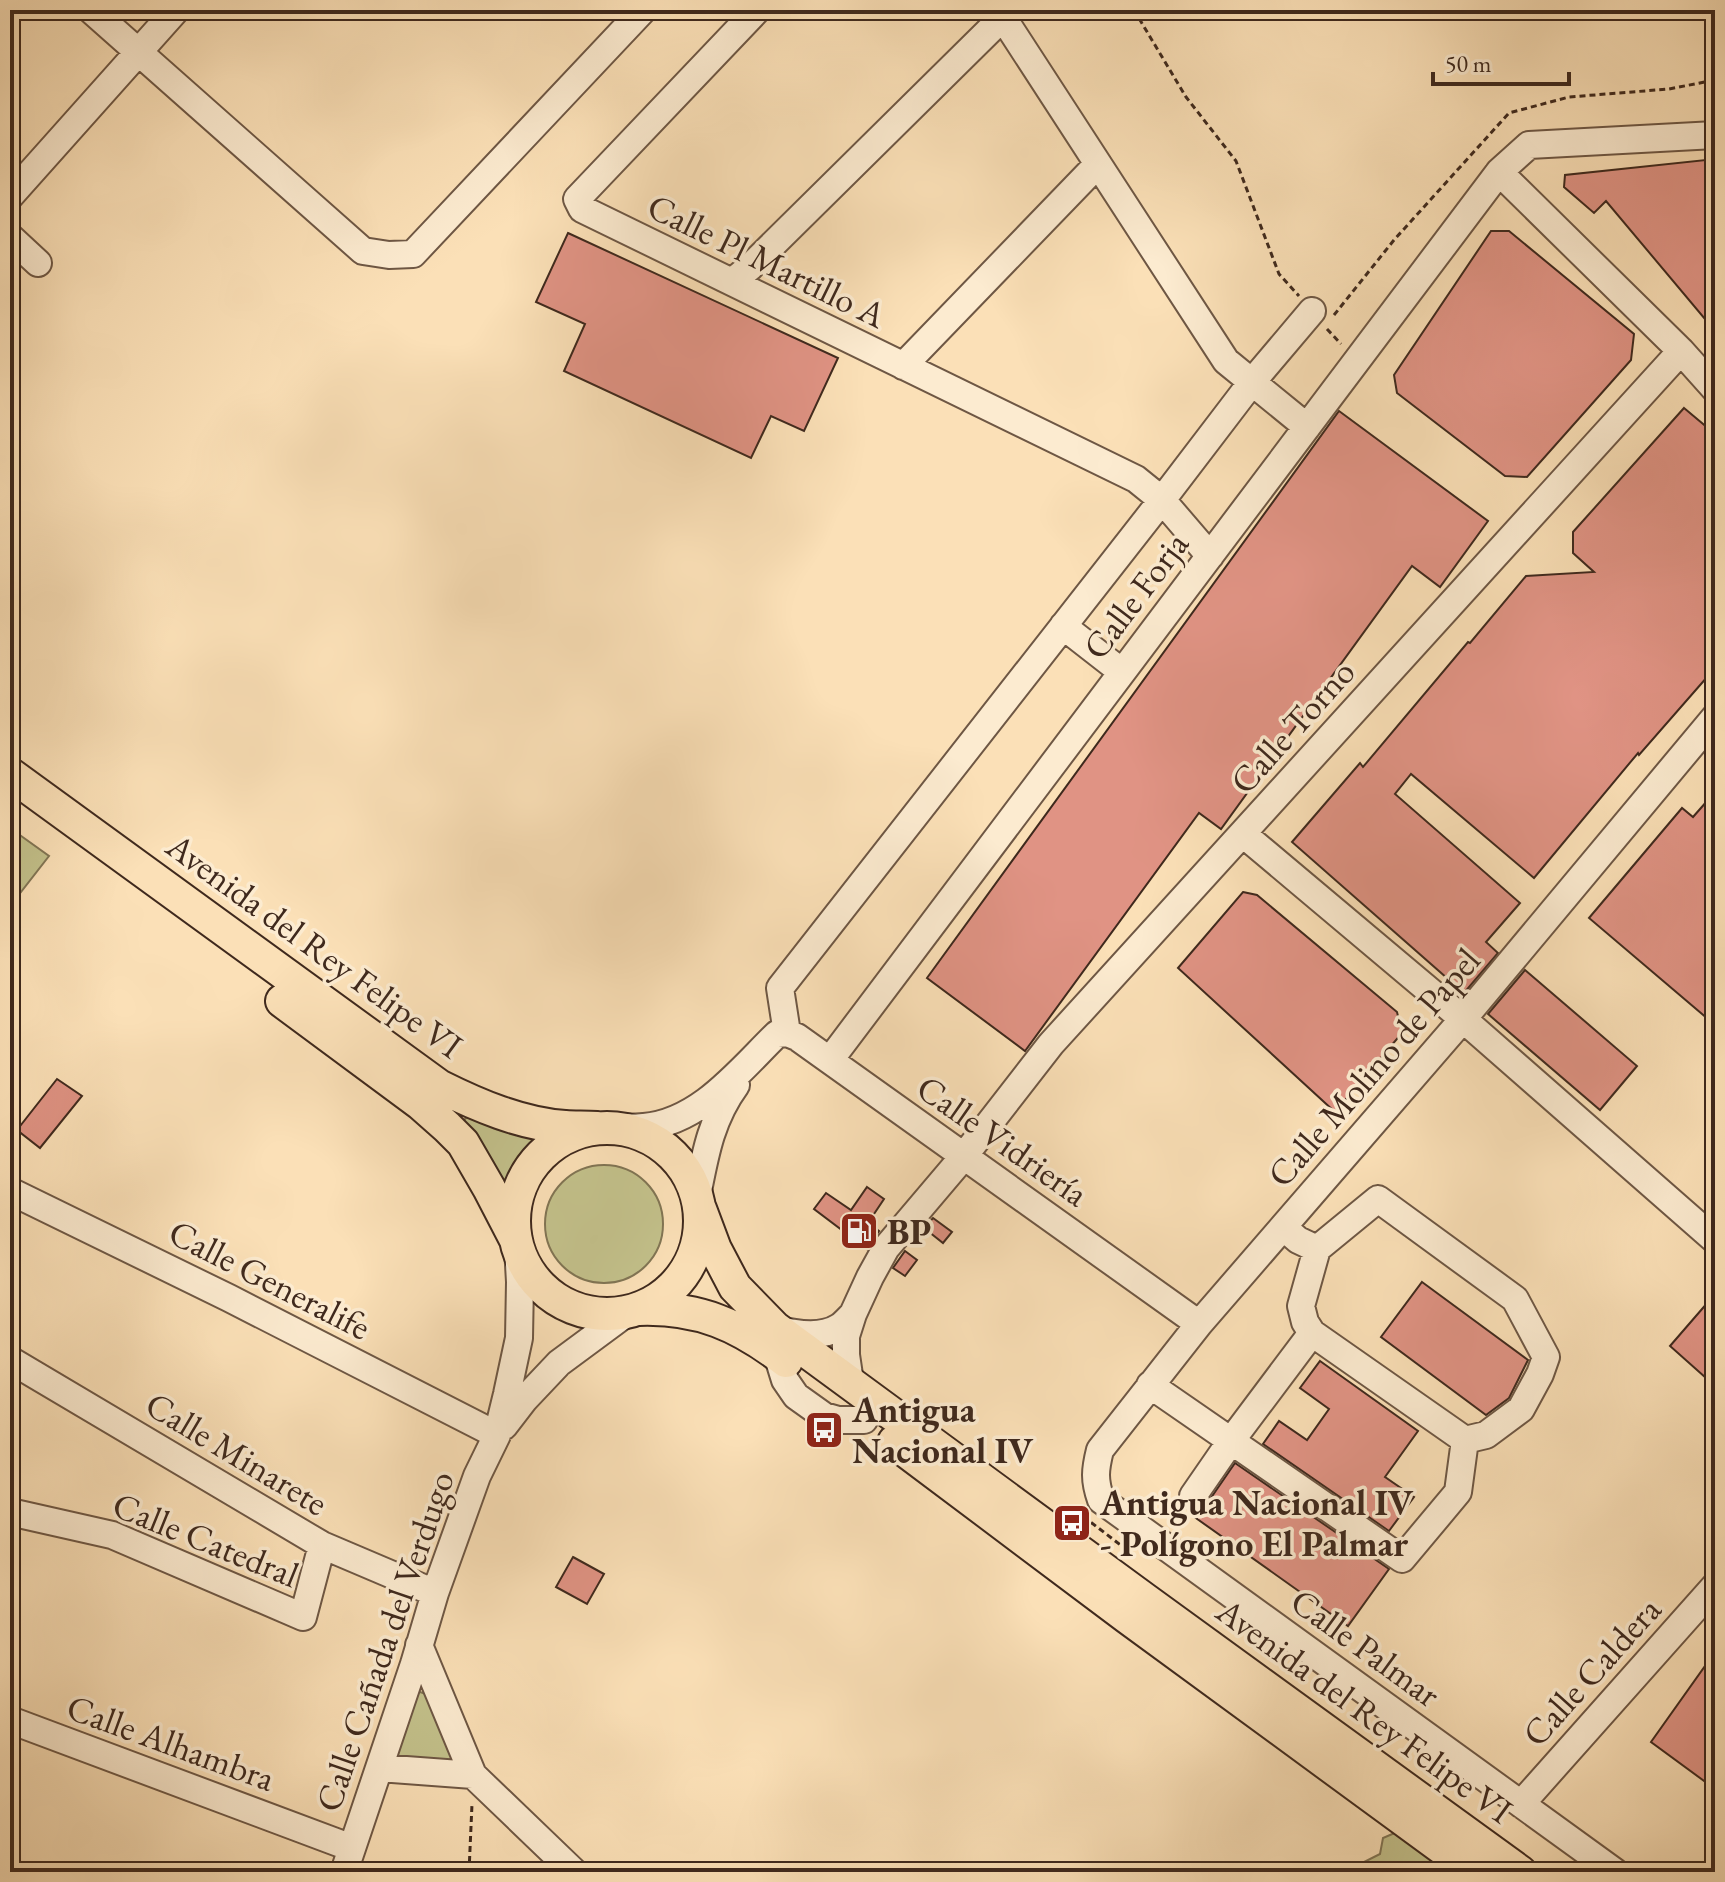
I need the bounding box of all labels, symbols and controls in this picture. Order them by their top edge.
scale bar [1433,36,1569,86]
text: 50 m [1445,48,1492,79]
street label: Calle Pl Martillo A [640,182,895,339]
street label: Calle Forja [1072,521,1199,669]
street label: Calle Torno [1220,649,1365,804]
street label: Avenida del Rey Felipe VI [157,822,472,1069]
street label: Calle Molino de Papel [1257,938,1490,1197]
street label: Calle Vidriería [908,1064,1098,1217]
place label: BP [887,1208,931,1255]
street label: Calle Generalife [161,1209,379,1350]
fuel station icon: BP [838,1210,880,1252]
street label: Calle Minarete [137,1381,336,1526]
place label: Antigua Nacional IV [851,1386,1034,1474]
bus stop icon: Antigua Nacional IV [803,1409,845,1451]
street label: Calle Cañada del Verdugo [304,1465,465,1818]
place label: Antigua Nacional IV - Polígono El Palmar [1099,1479,1414,1567]
street label: Calle Catedral [106,1481,306,1598]
bus stop icon: Antigua Nacional IV - Polígono El Palmar [1051,1502,1093,1544]
street label: Calle Palmar [1282,1577,1450,1718]
street label: Calle Caldera [1512,1586,1671,1756]
street label: Avenida del Rey Felipe VI [1207,1587,1522,1834]
street label: Calle Alhambra [60,1683,282,1802]

